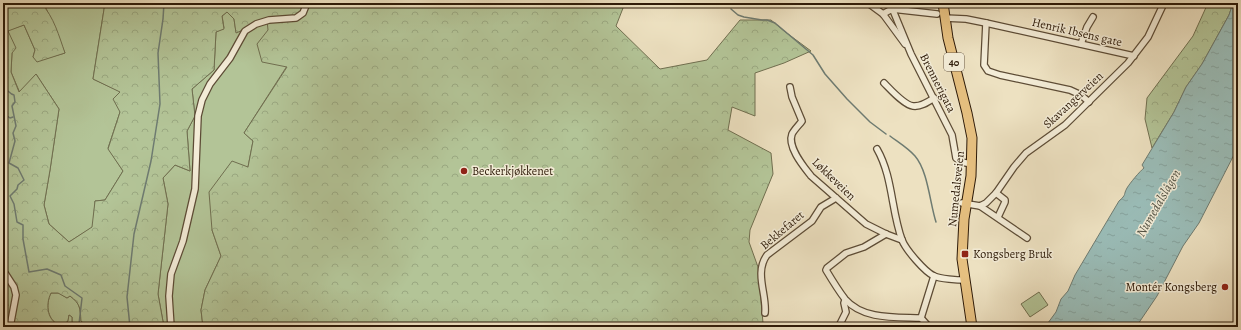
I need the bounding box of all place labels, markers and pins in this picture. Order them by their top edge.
place label: Beckerkjøkkenet [472,163,553,179]
marker: Beckerkjøkkenet [459,166,469,176]
place label: Kongsberg Bruk [973,246,1052,262]
marker: Kongsberg Bruk [960,249,970,259]
place label: Montér Kongsberg [1126,279,1217,295]
marker: Montér Kongsberg [1220,282,1230,292]

